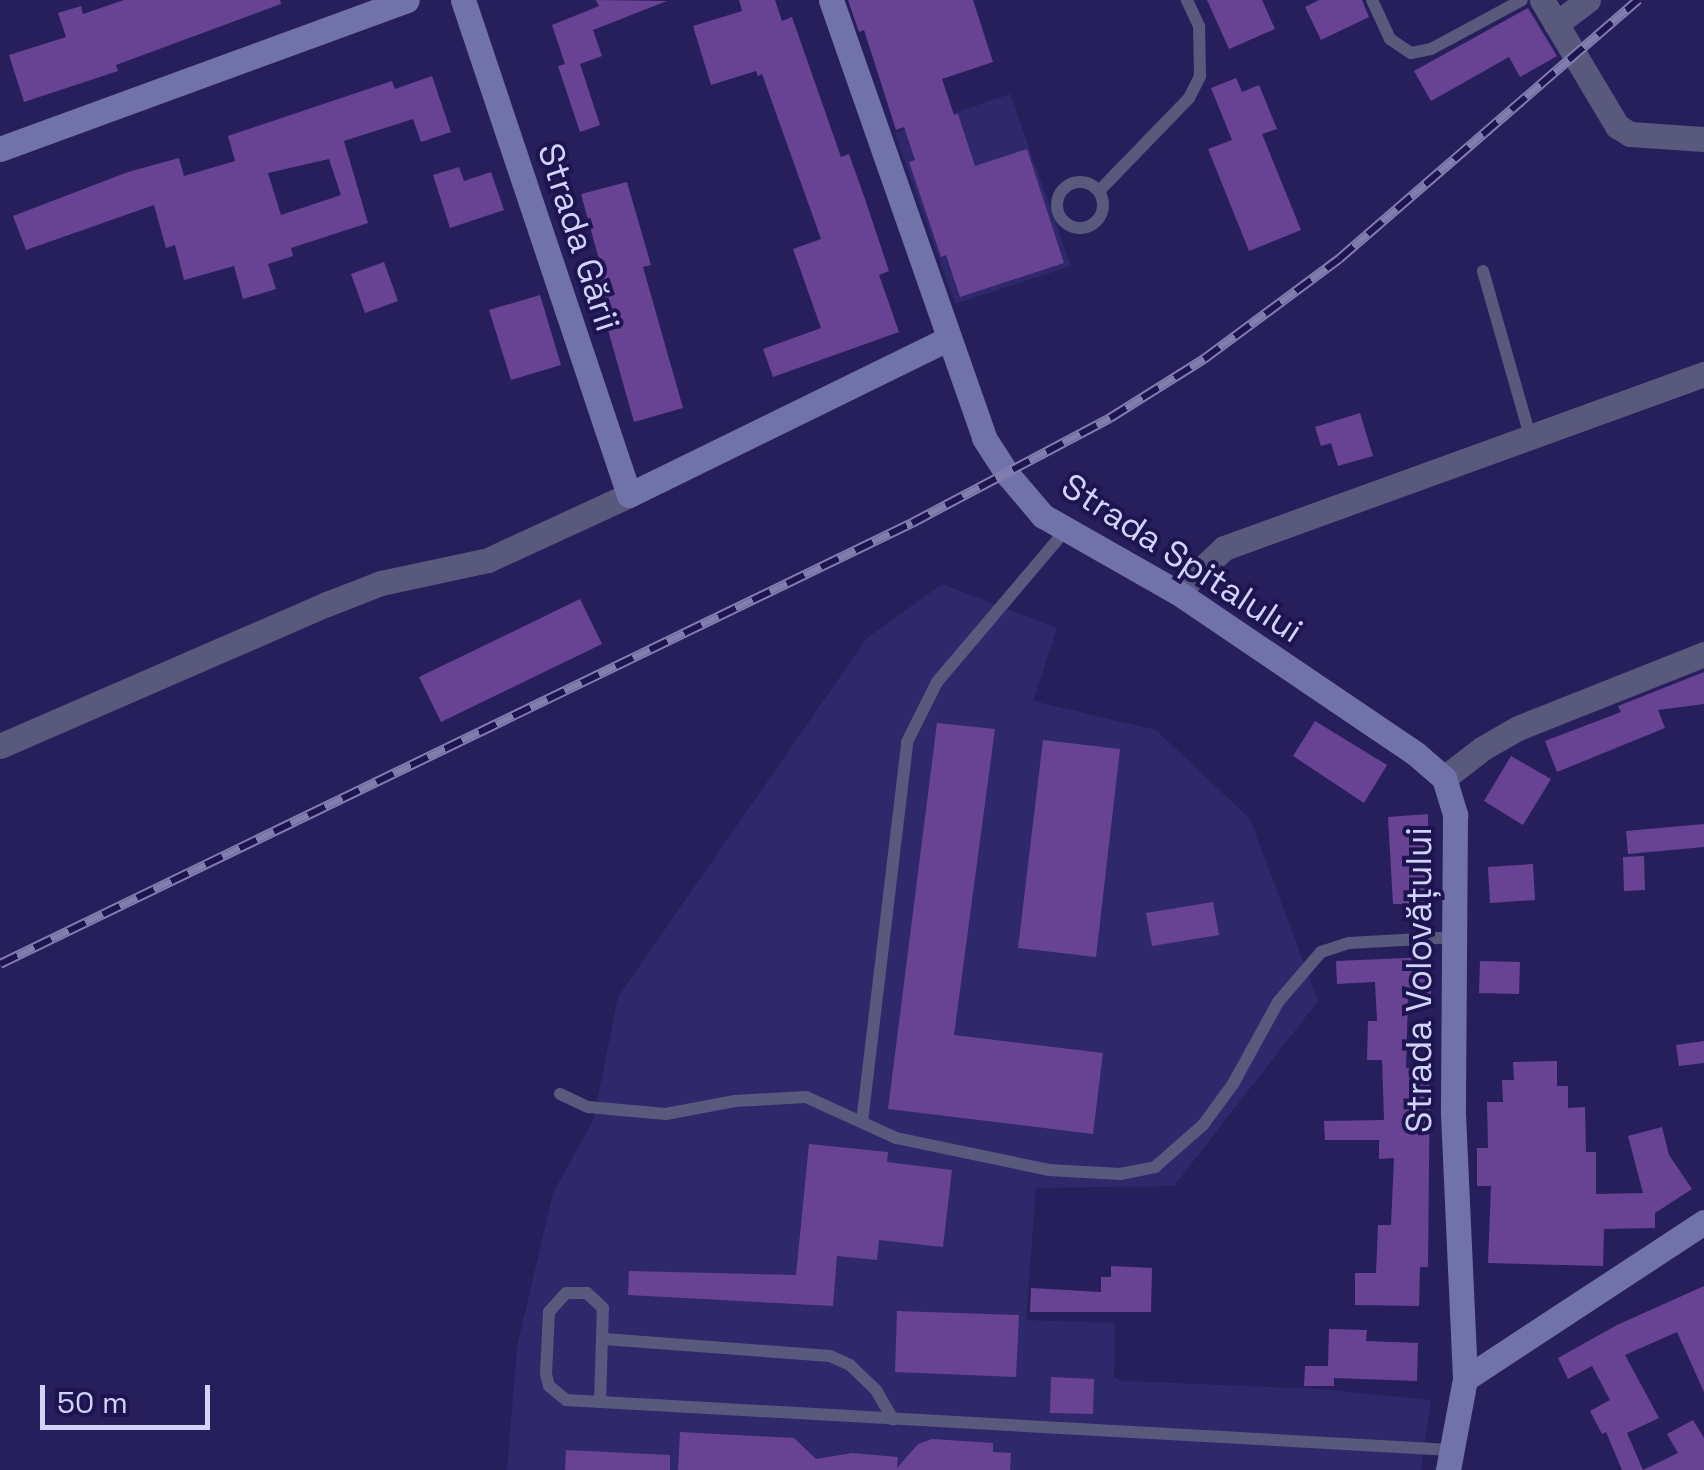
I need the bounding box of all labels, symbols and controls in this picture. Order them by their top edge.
street label: Strada Gării [529,138,629,336]
street label: Strada Spitalului [1054,464,1310,652]
street label: Strada Volovățului [1398,827,1440,1133]
scale bar [45,1365,215,1427]
text: 50 m [57,1383,128,1422]

